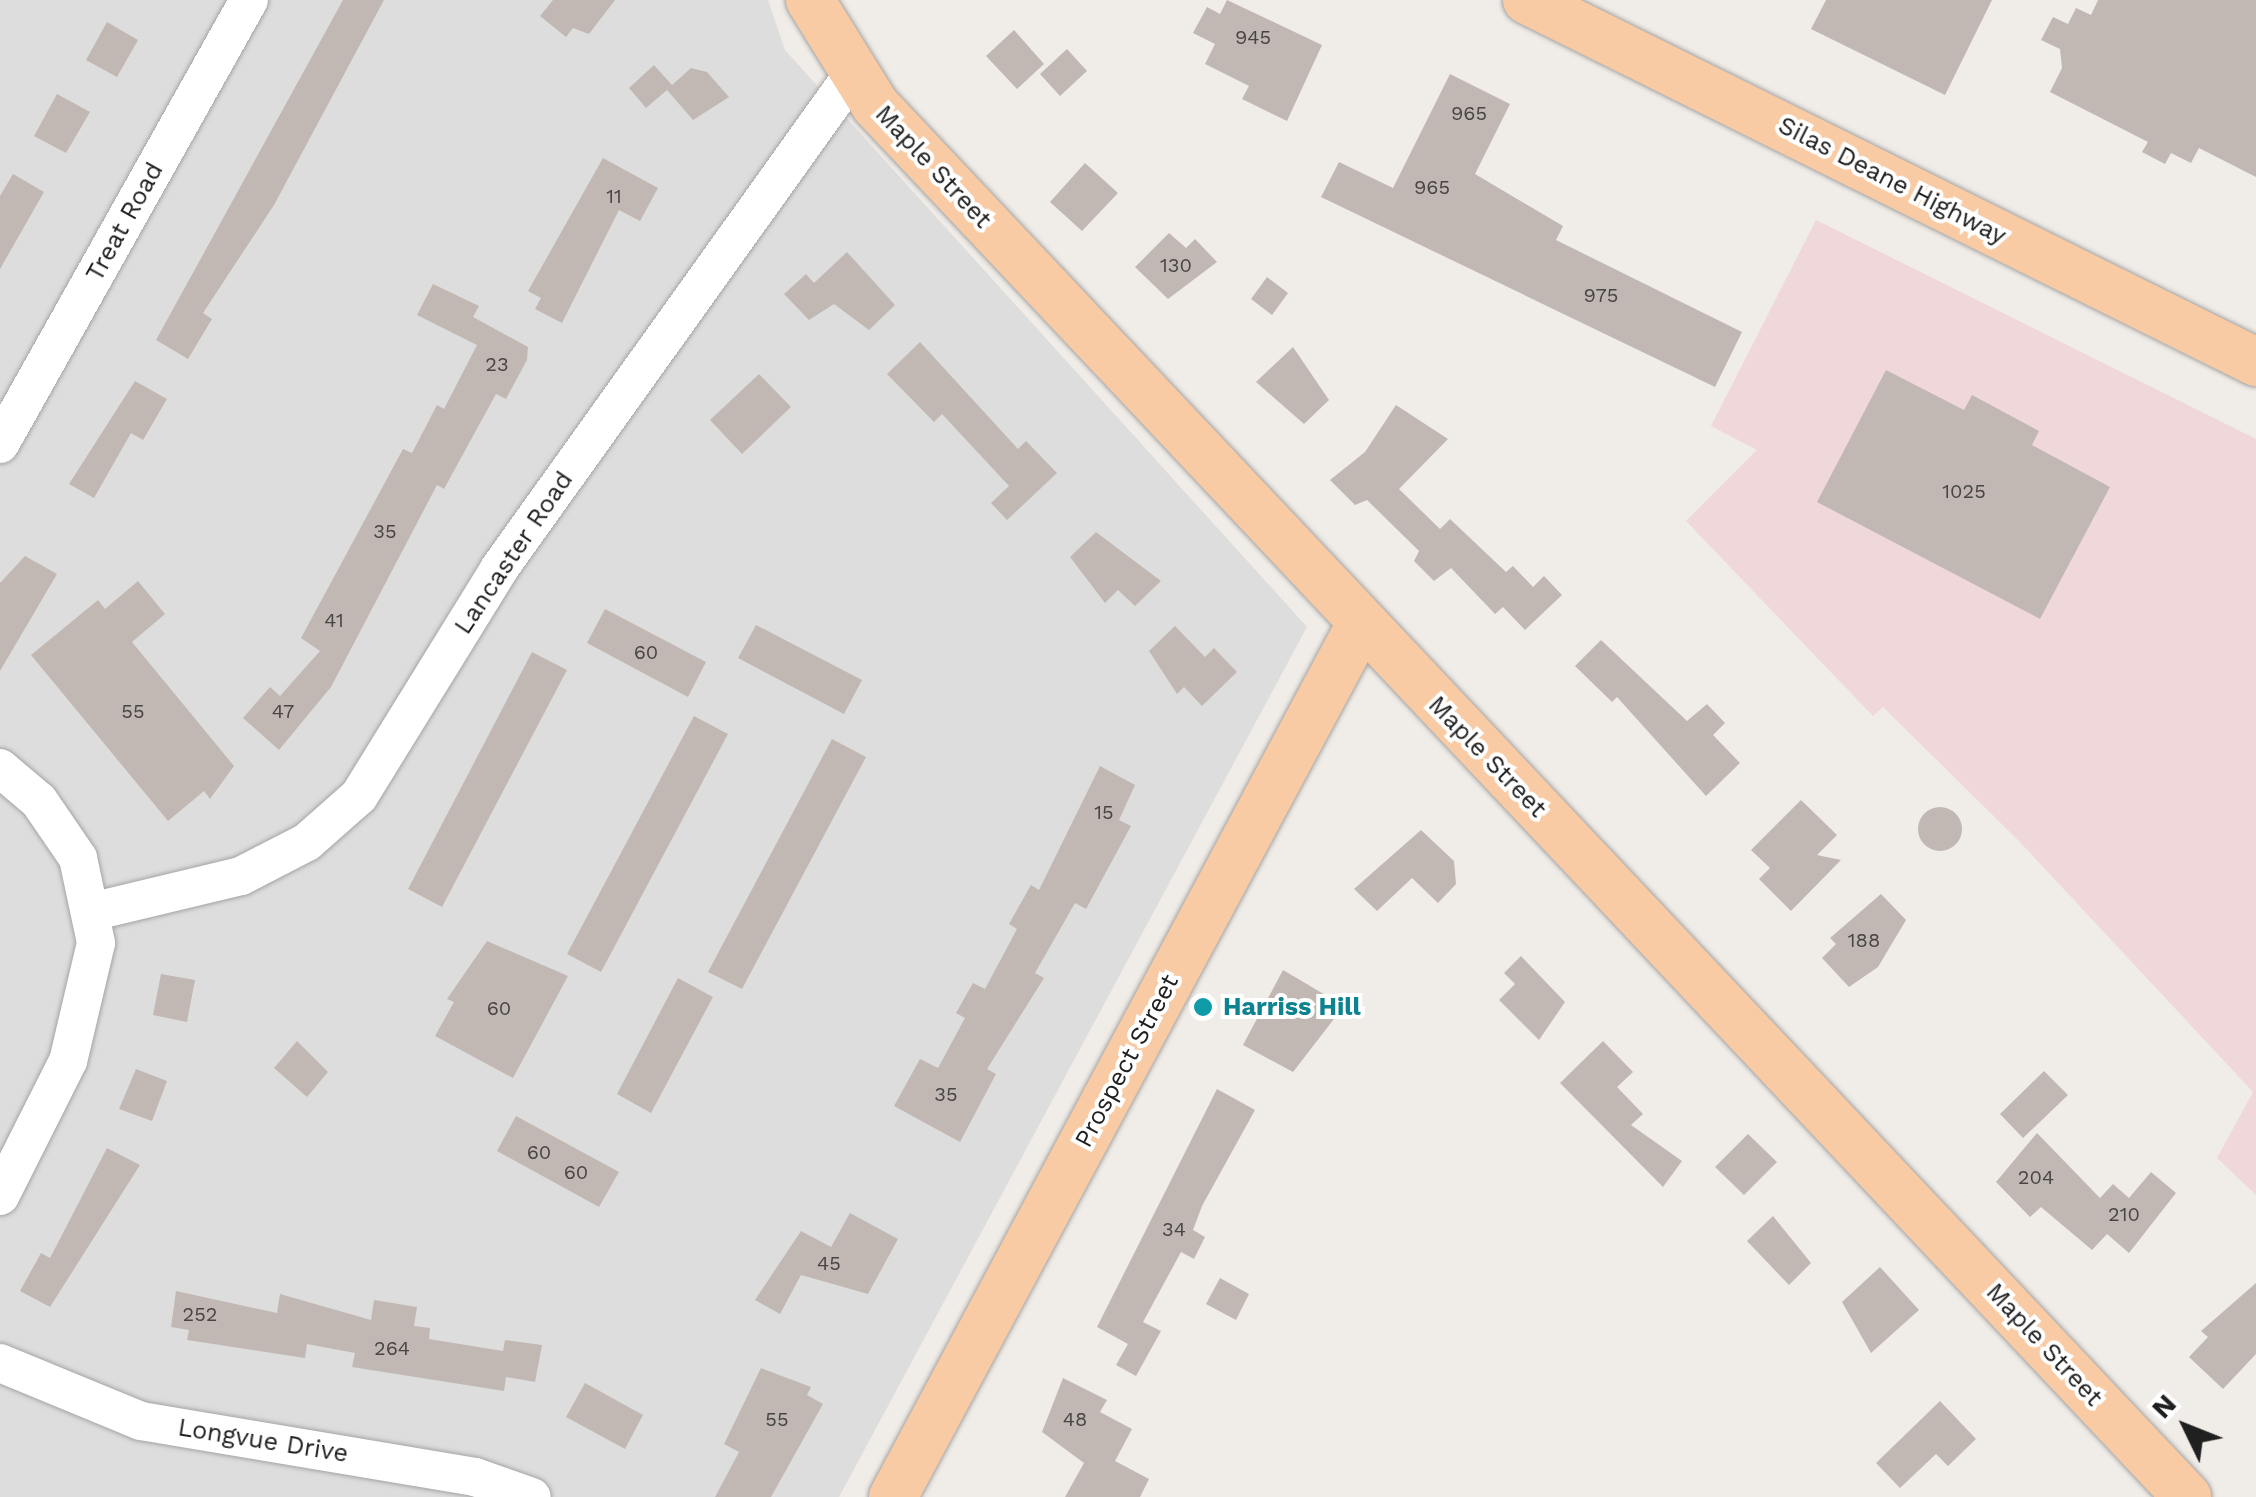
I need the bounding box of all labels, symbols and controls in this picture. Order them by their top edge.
house number: 945 [1235,25,1271,49]
street label: Maple Street [869,99,997,235]
house number: 965 [1451,101,1487,125]
street label: Silas Deane Highway [1773,111,2011,251]
street label: Treat Road [80,157,170,287]
house number: 965 [1414,175,1450,199]
house number: 11 [606,184,622,208]
house number: 130 [1160,253,1192,277]
house number: 975 [1584,283,1618,307]
house number: 23 [485,352,509,376]
street label: Lancaster Road [448,466,580,640]
house number: 1025 [1942,479,1986,503]
house number: 35 [373,519,397,543]
house number: 41 [324,608,344,632]
house number: 60 [634,640,658,664]
street label: Maple Street [1422,690,1552,824]
house number: 55 [121,699,145,723]
house number: 47 [272,699,294,723]
house number: 15 [1094,800,1114,824]
house number: 188 [1848,928,1880,952]
street label: Prospect Street [1069,969,1185,1153]
place label: Harriss Hill [1223,992,1361,1022]
house number: 60 [487,996,511,1020]
marker: Harriss Hill [1192,996,1214,1018]
house number: 35 [934,1082,958,1106]
house number: 60 [527,1140,551,1164]
house number: 60 [564,1160,588,1184]
house number: 204 [2018,1165,2054,1189]
house number: 210 [2108,1202,2140,1226]
house number: 34 [1162,1217,1186,1241]
house number: 45 [817,1251,841,1275]
street label: Maple Street [1980,1277,2108,1413]
house number: 252 [183,1302,217,1326]
house number: 264 [374,1336,410,1360]
north arrow [2136,1377,2236,1477]
text: N [2145,1387,2183,1425]
house number: 55 [765,1407,789,1431]
house number: 48 [1063,1407,1087,1431]
street label: Longvue Drive [176,1413,350,1469]

